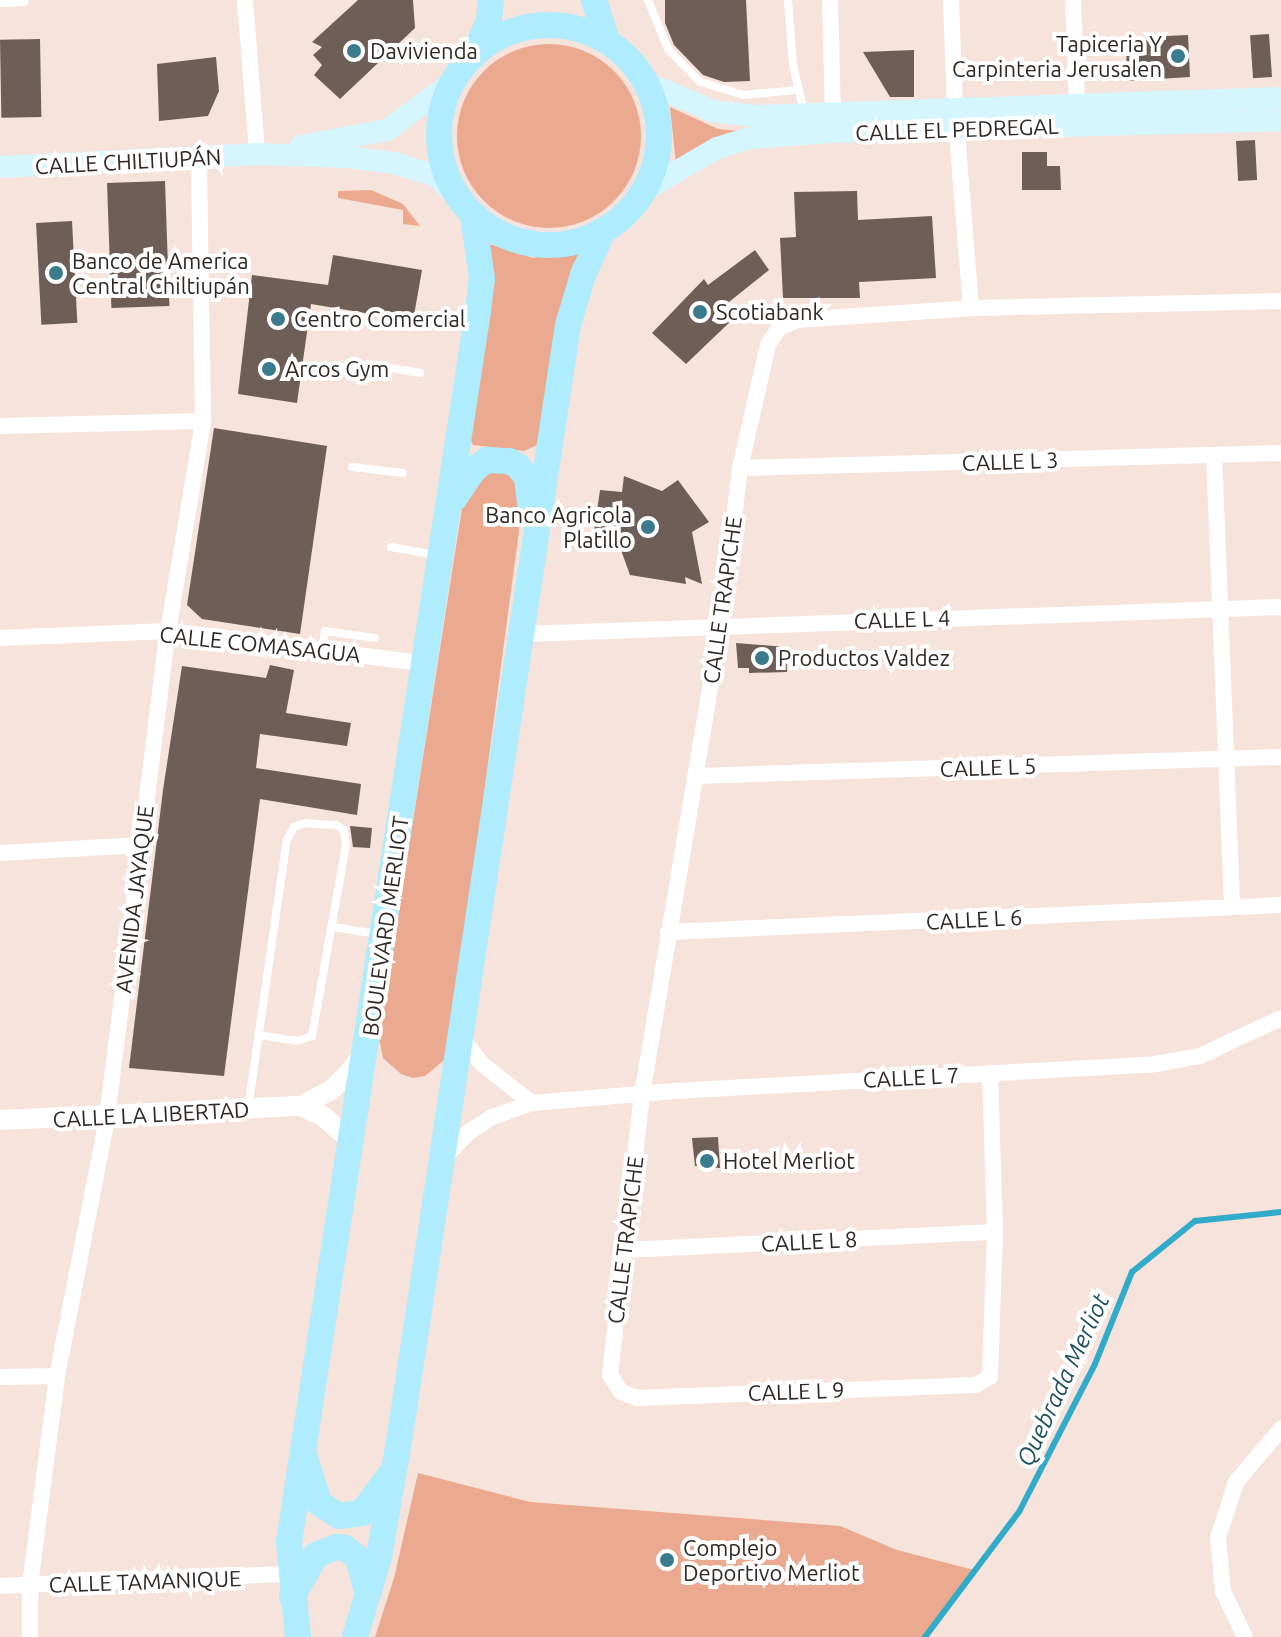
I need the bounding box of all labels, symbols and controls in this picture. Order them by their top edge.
place label: Tapiceria Y Carpinteria Jerusalen [952,30,1162,82]
place label: Davivienda [370,38,478,64]
marker: Davivienda [345,42,363,60]
marker: Tapiceria Y Carpinteria Jerusalen [1169,47,1187,65]
street label: CALLE EL PEDREGAL [855,112,1059,146]
street label: CALLE CHILTIUPÁN [34,143,222,179]
place label: Banco de America Central Chiltiupán [72,247,250,298]
marker: Banco de America Central Chiltiupán [47,264,65,282]
place label: Scotiabank [716,299,824,325]
marker: Scotiabank [691,303,709,321]
place label: Centro Comercial [294,306,465,332]
marker: Centro Comercial [269,310,287,328]
place label: Arcos Gym [285,356,389,382]
marker: Arcos Gym [260,360,278,378]
street label: CALLE L 3 [961,446,1059,476]
place label: Banco Agricola Platillo [485,501,632,552]
street label: CALLE TRAPICHE [697,515,747,685]
marker: Banco Agricola Platillo [639,518,657,536]
street label: CALLE L 4 [853,604,951,634]
street label: CALLE COMASAGUA [158,620,362,668]
place label: Productos Valdez [778,645,950,671]
marker: Productos Valdez [753,649,771,667]
street label: CALLE L 5 [939,752,1037,782]
street label: AVENIDA JAYAQUE [109,804,159,994]
street label: BOULEVARD MERLIOT [356,814,414,1038]
street label: CALLE L 6 [925,903,1023,935]
street label: CALLE L 7 [862,1061,960,1093]
street label: CALLE LA LIBERTAD [52,1096,250,1132]
place label: Hotel Merliot [723,1148,855,1174]
marker: Hotel Merliot [698,1152,716,1170]
street label: CALLE TRAPICHE [602,1155,648,1325]
street label: CALLE L 8 [760,1225,858,1257]
water label: Quebrada Merliot [1010,1289,1116,1471]
street label: CALLE L 9 [747,1376,845,1406]
place label: Complejo Deportivo Merliot [683,1534,860,1586]
marker: Complejo Deportivo Merliot [658,1551,676,1569]
street label: CALLE TAMANIQUE [48,1564,242,1598]

